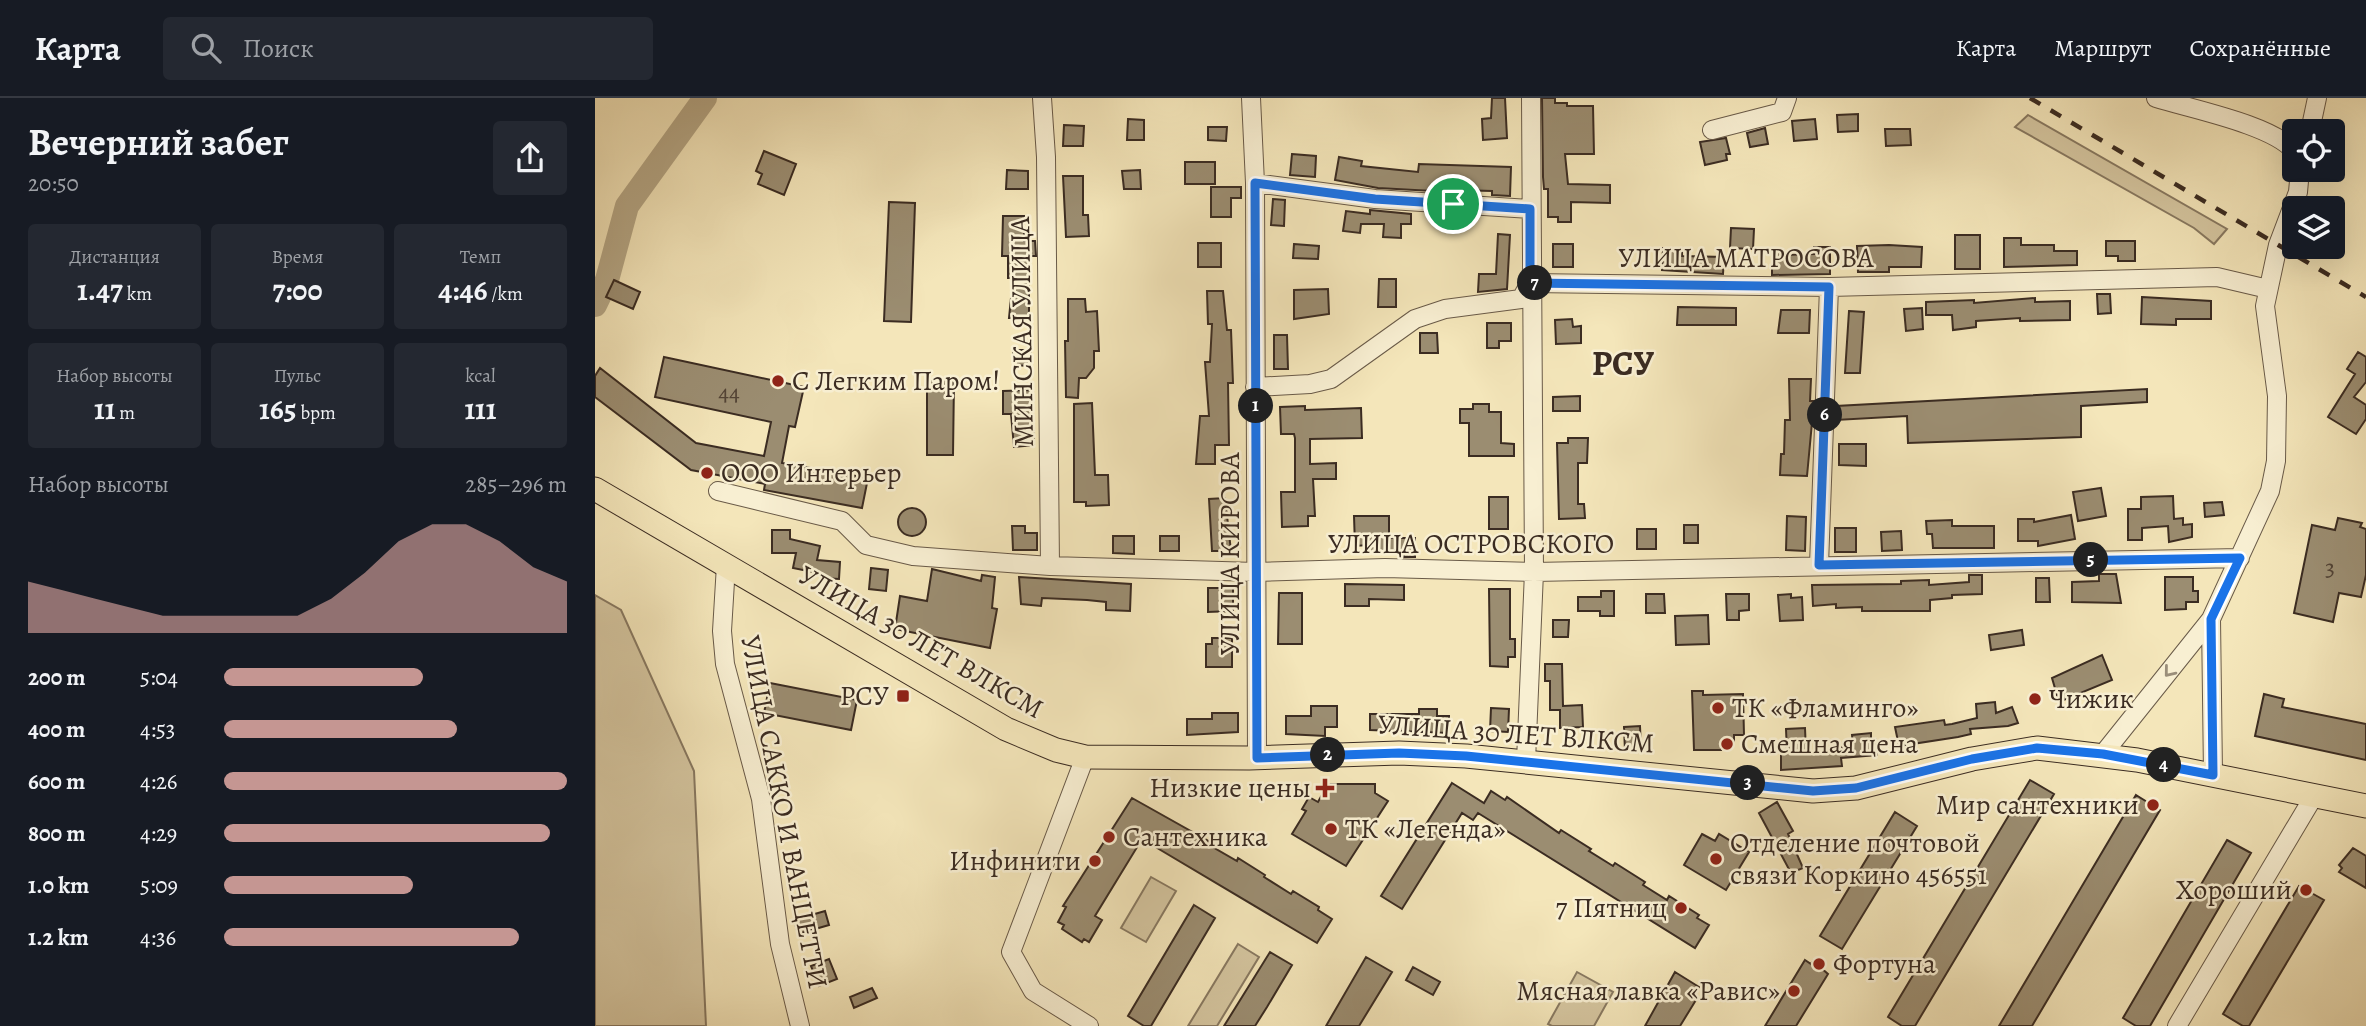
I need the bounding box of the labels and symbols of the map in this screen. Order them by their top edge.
pin [1423,174,1483,234]
street label: МИНСКАЯ УЛИЦА [1001,216,1043,448]
street label: УЛИЦА МАТРОСОВА [1618,239,1874,277]
pin: 7 [1517,266,1553,300]
district label: РСУ [1592,339,1655,387]
place label: С Легким Паром! [792,362,1000,400]
marker: С Легким Паром! [770,373,786,389]
house number: 44 [718,376,740,408]
pin: 1 [1239,388,1273,424]
pin: 6 [1807,398,1843,432]
street label: УЛИЦА КИРОВА [1211,452,1249,656]
place label: ООО Интерьер [721,454,901,492]
marker: ООО Интерьер [699,465,715,481]
street label: УЛИЦА ОСТРОВСКОГО [1328,525,1614,563]
pin: 5 [2073,542,2109,578]
house number: 3 [2325,552,2335,584]
street label: УЛИЦА 30 ЛЕТ ВЛКСМ [791,556,1051,728]
street label: УЛИЦА САККО И ВАНЦЕТТИ [731,632,837,992]
one-way arrow [2164,664,2177,676]
place label: РСУ [840,677,889,715]
place label: Чижик [2049,680,2134,718]
marker: РСУ [895,688,911,704]
place label: ТК «Фламинго» [1732,689,1918,727]
marker: Чижик [2027,691,2043,707]
marker: ТК «Фламинго» [1710,700,1726,716]
street label: УЛИЦА 30 ЛЕТ ВЛКСМ [1376,705,1656,763]
place label: Смешная цена [1741,725,1918,763]
marker: Смешная цена [1719,736,1735,752]
pin: 2 [1311,738,1345,772]
pin: 4 [2147,748,2181,782]
pin: 3 [1731,766,1765,800]
place label: Низкие цены [1149,769,1311,807]
marker: Низкие цены [1317,780,1333,796]
place label: Мир сантехники [1936,786,2139,824]
marker: Мир сантехники [2145,797,2161,813]
place label: ТК «Легенда» [1345,810,1505,848]
place label: Сантехника [1123,818,1268,856]
marker: ТК «Легенда» [1323,821,1339,837]
place label: Отделение почтовой связи Коркино 456551 [1730,824,1987,894]
marker: Сантехника [1101,829,1117,845]
place label: Инфинити [949,842,1081,880]
marker: Отделение почтовой связи Коркино 456551 [1708,851,1724,867]
marker: Инфинити [1087,853,1103,869]
place label: Хороший [2176,871,2292,909]
marker: Хороший [2298,882,2314,898]
place label: 7 Пятниц [1556,889,1667,927]
marker: 7 Пятниц [1673,900,1689,916]
place label: Фортуна [1833,945,1936,983]
marker: Фортуна [1811,956,1827,972]
place label: Мясная лавка «Равис» [1516,972,1780,1010]
marker: Мясная лавка «Равис» [1786,983,1802,999]

